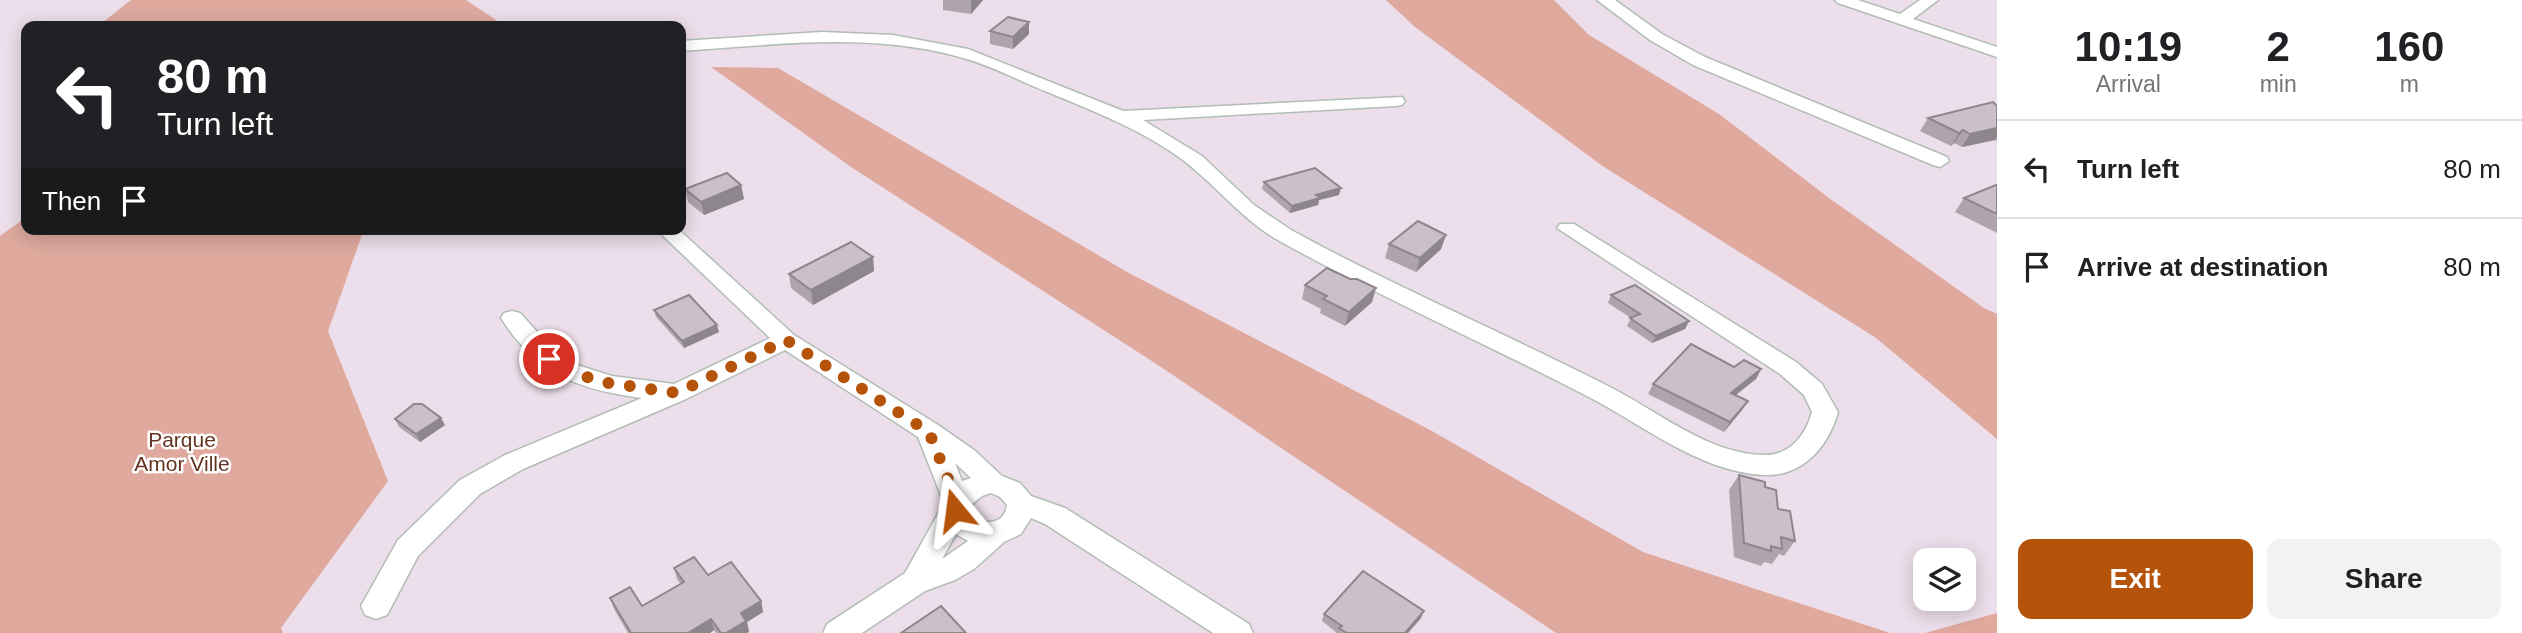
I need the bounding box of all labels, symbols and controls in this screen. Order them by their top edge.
text: 10:19 [2075,23,2182,70]
text: 2 [2266,23,2290,70]
text: 160 [2374,23,2444,70]
icon: left [42,49,133,140]
text: 80 m [157,49,269,103]
text: Arrival [2096,71,2161,97]
text: min [2260,71,2297,97]
text: m [2400,71,2419,97]
text: Turn left [157,106,273,142]
icon: left [2018,150,2056,188]
text: Turn left [2077,154,2179,184]
text: 80 m [2443,154,2501,184]
icon: arrive [115,182,153,220]
text: Then [42,186,101,216]
icon: arrive [2018,248,2056,286]
text: Arrive at destination [2077,252,2328,282]
text: 80 m [2443,252,2501,282]
pin [519,329,579,389]
icon: arrive [530,340,568,378]
park label: Parque Amor Ville [134,428,230,475]
position arrow [918,473,992,547]
button: Exit [2018,539,2253,619]
button: Share [2267,539,2501,619]
map controls [1913,548,1976,611]
button: layers [1913,548,1976,611]

